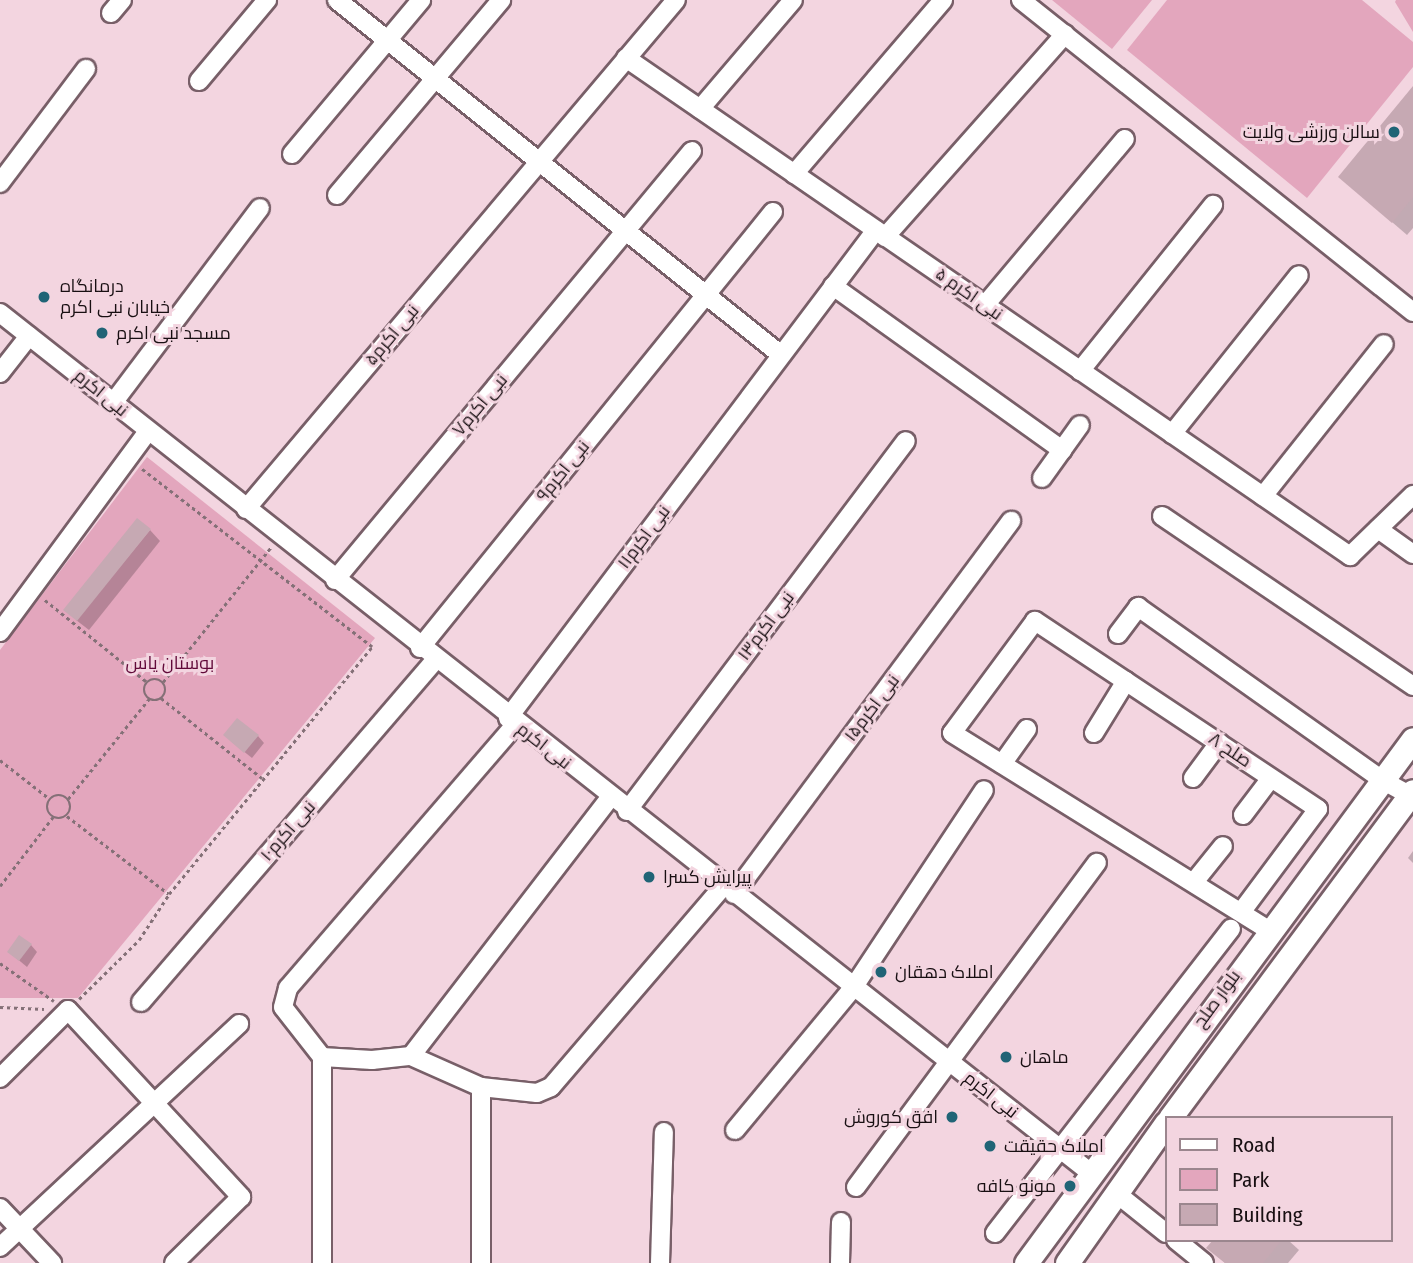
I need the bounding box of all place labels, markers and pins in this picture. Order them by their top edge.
place label: سالن ورزشی ولایت [1243,121,1380,143]
marker: سالن ورزشی ولایت [1386,124,1402,140]
place label: درمانگاه خیابان نبی اکرم [60,276,170,318]
marker: درمانگاه خیابان نبی اکرم [34,287,54,307]
place label: مسجد نبی اکرم [116,322,231,344]
marker: مسجد نبی اکرم [94,325,110,341]
place label: پیرایش کسرا [663,866,751,888]
marker: پیرایش کسرا [641,869,657,885]
place label: املاک دهقان [895,961,994,983]
marker: املاک دهقان [873,964,889,980]
place label: ماهان [1020,1046,1068,1068]
marker: ماهان [998,1049,1014,1065]
place label: افق کوروش [844,1106,938,1128]
marker: افق کوروش [944,1109,960,1125]
place label: املاک حقیقت [1004,1135,1104,1157]
marker: املاک حقیقت [982,1138,998,1154]
place label: مونو کافه [977,1175,1056,1197]
marker: مونو کافه [1062,1178,1078,1194]

